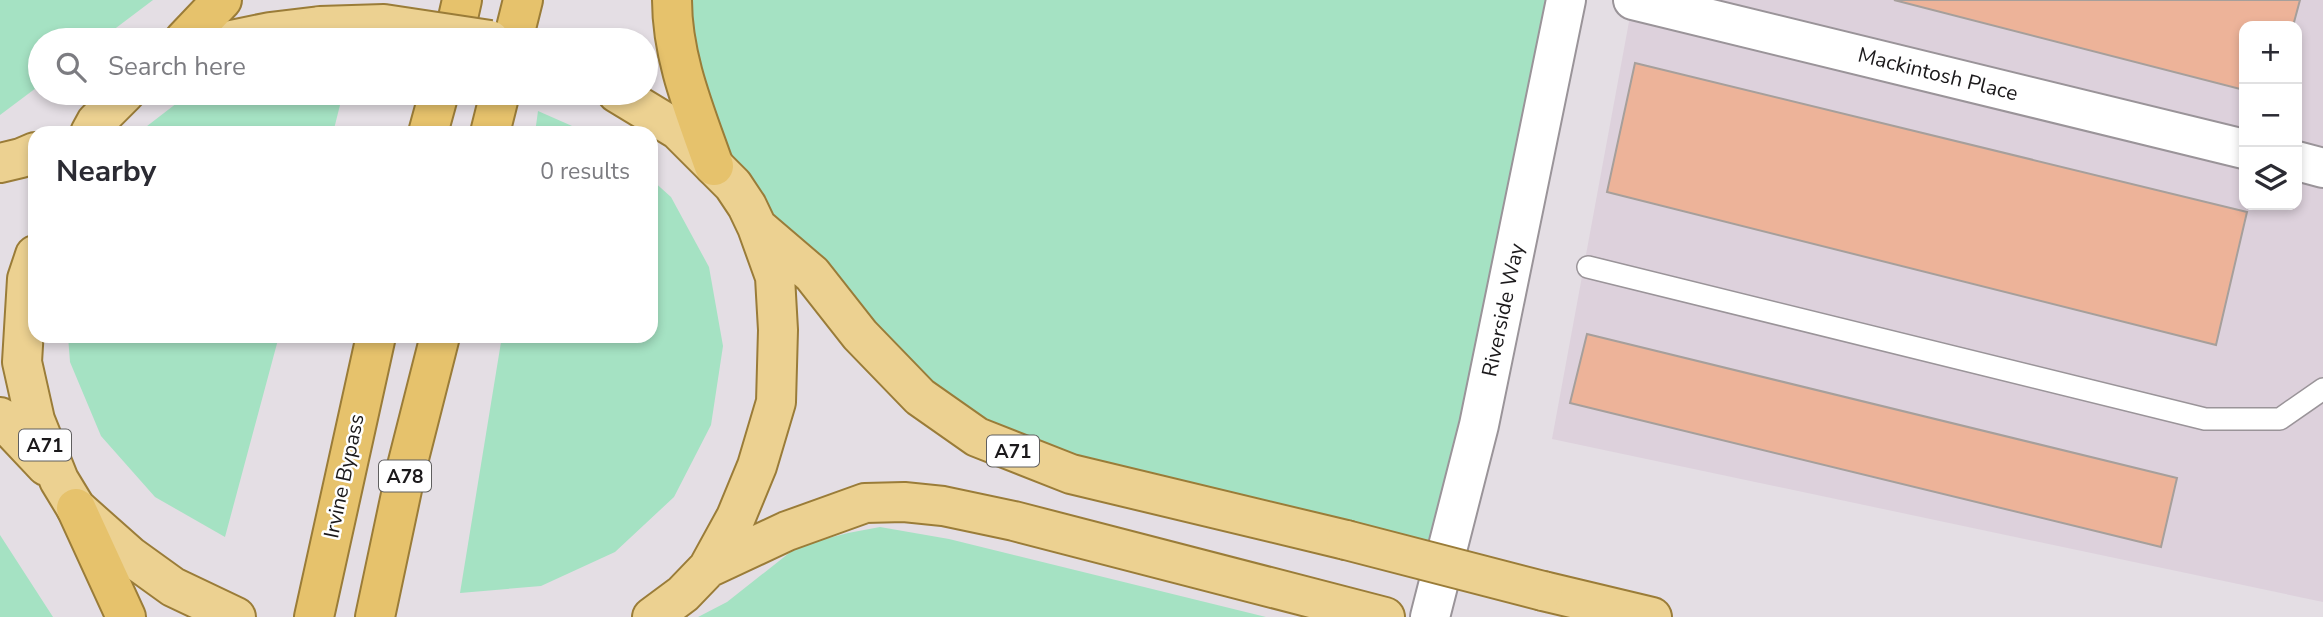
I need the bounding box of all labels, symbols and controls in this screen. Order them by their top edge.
map controls [2239,21,2302,210]
button: + [2239,21,2302,84]
search box [28,28,658,105]
street label: Mackintosh Place [1855,41,2021,107]
icon: search [52,48,90,86]
text: Search here [108,49,246,84]
button: − [2239,84,2302,147]
button: layers [2239,147,2302,210]
text: Nearby [56,151,156,192]
text: 0 results [540,156,630,187]
street label: Riverside Way [1475,241,1531,379]
street label: Irvine Bypass [317,411,371,541]
road number: A71 [19,430,71,460]
road number: A71 [987,436,1039,466]
road number: A78 [379,461,431,491]

